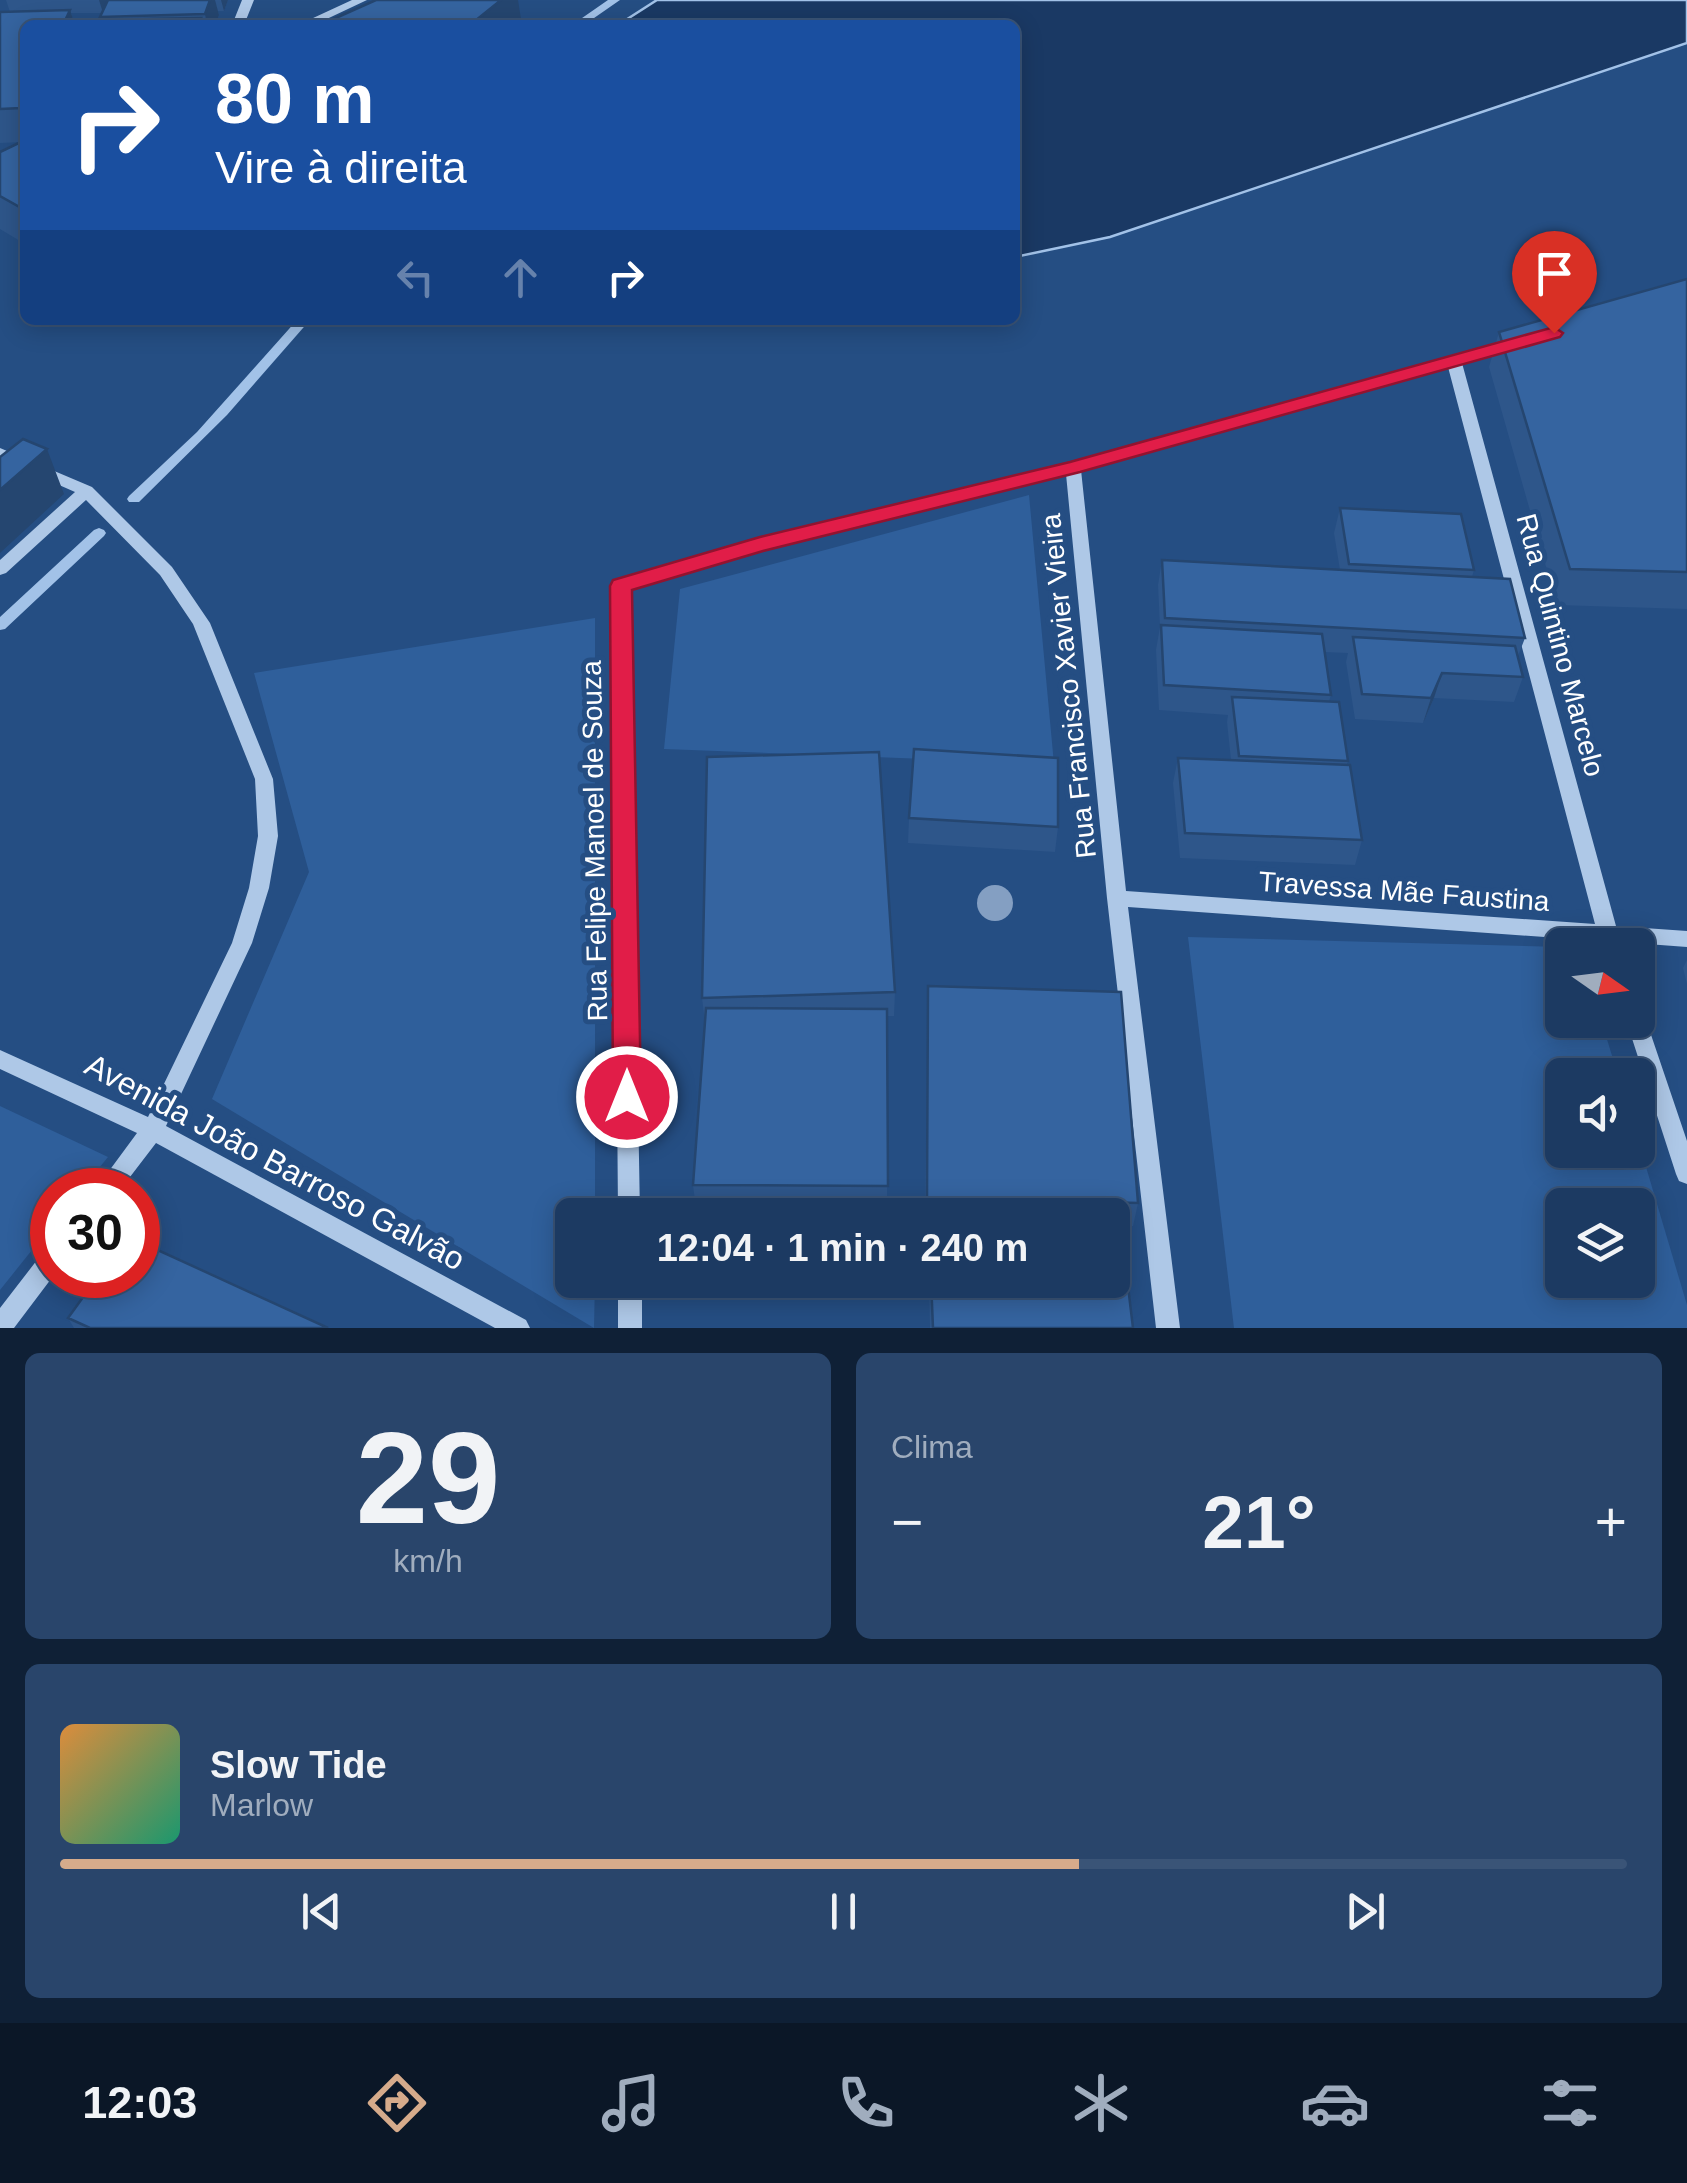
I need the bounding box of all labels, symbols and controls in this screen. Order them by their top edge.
icon: right [50,60,180,190]
text: 80 m [215,60,375,138]
text: Vire à direita [215,142,467,193]
pin [1512,231,1597,334]
icon: arrive [1527,246,1582,301]
icon: left [388,250,443,305]
icon: ahead [493,250,548,305]
icon: right [598,250,653,305]
street label: Rua Quintino Marcelo [1510,510,1611,780]
street label: Rua Francisco Xavier Vieira [1035,512,1102,860]
street label: Rua Felipe Manoel de Souza [576,660,613,1022]
street label: Travessa Mãe Faustina [1257,866,1551,917]
north arrow [1545,928,1655,1038]
map controls [1545,928,1655,1298]
position arrow [575,1045,679,1149]
street label: Avenida João Barroso Galvão [79,1046,471,1278]
button: sound [1545,1058,1655,1168]
speed limit sign: 30 [30,1168,160,1298]
button: layers [1545,1188,1655,1298]
text: 12:04 · 1 min · 240 m [657,1227,1028,1269]
text: 29 [356,1405,500,1551]
text: Clima [891,1429,973,1465]
text: 21° [1202,1480,1316,1564]
text: − [891,1491,923,1553]
text: + [1595,1491,1627,1553]
text: km/h [393,1543,463,1579]
text: Slow Tide [210,1744,387,1786]
text: Marlow [210,1787,313,1823]
icon: previous [294,1884,349,1939]
icon: pause [816,1884,871,1939]
icon: next [1338,1884,1393,1939]
icon: directions [362,2068,432,2138]
icon: music [596,2068,666,2138]
icon: phone [831,2068,901,2138]
icon: climate [1066,2068,1136,2138]
icon: car [1300,2068,1370,2138]
icon: filters [1535,2068,1605,2138]
text: 12:03 [82,2077,197,2128]

